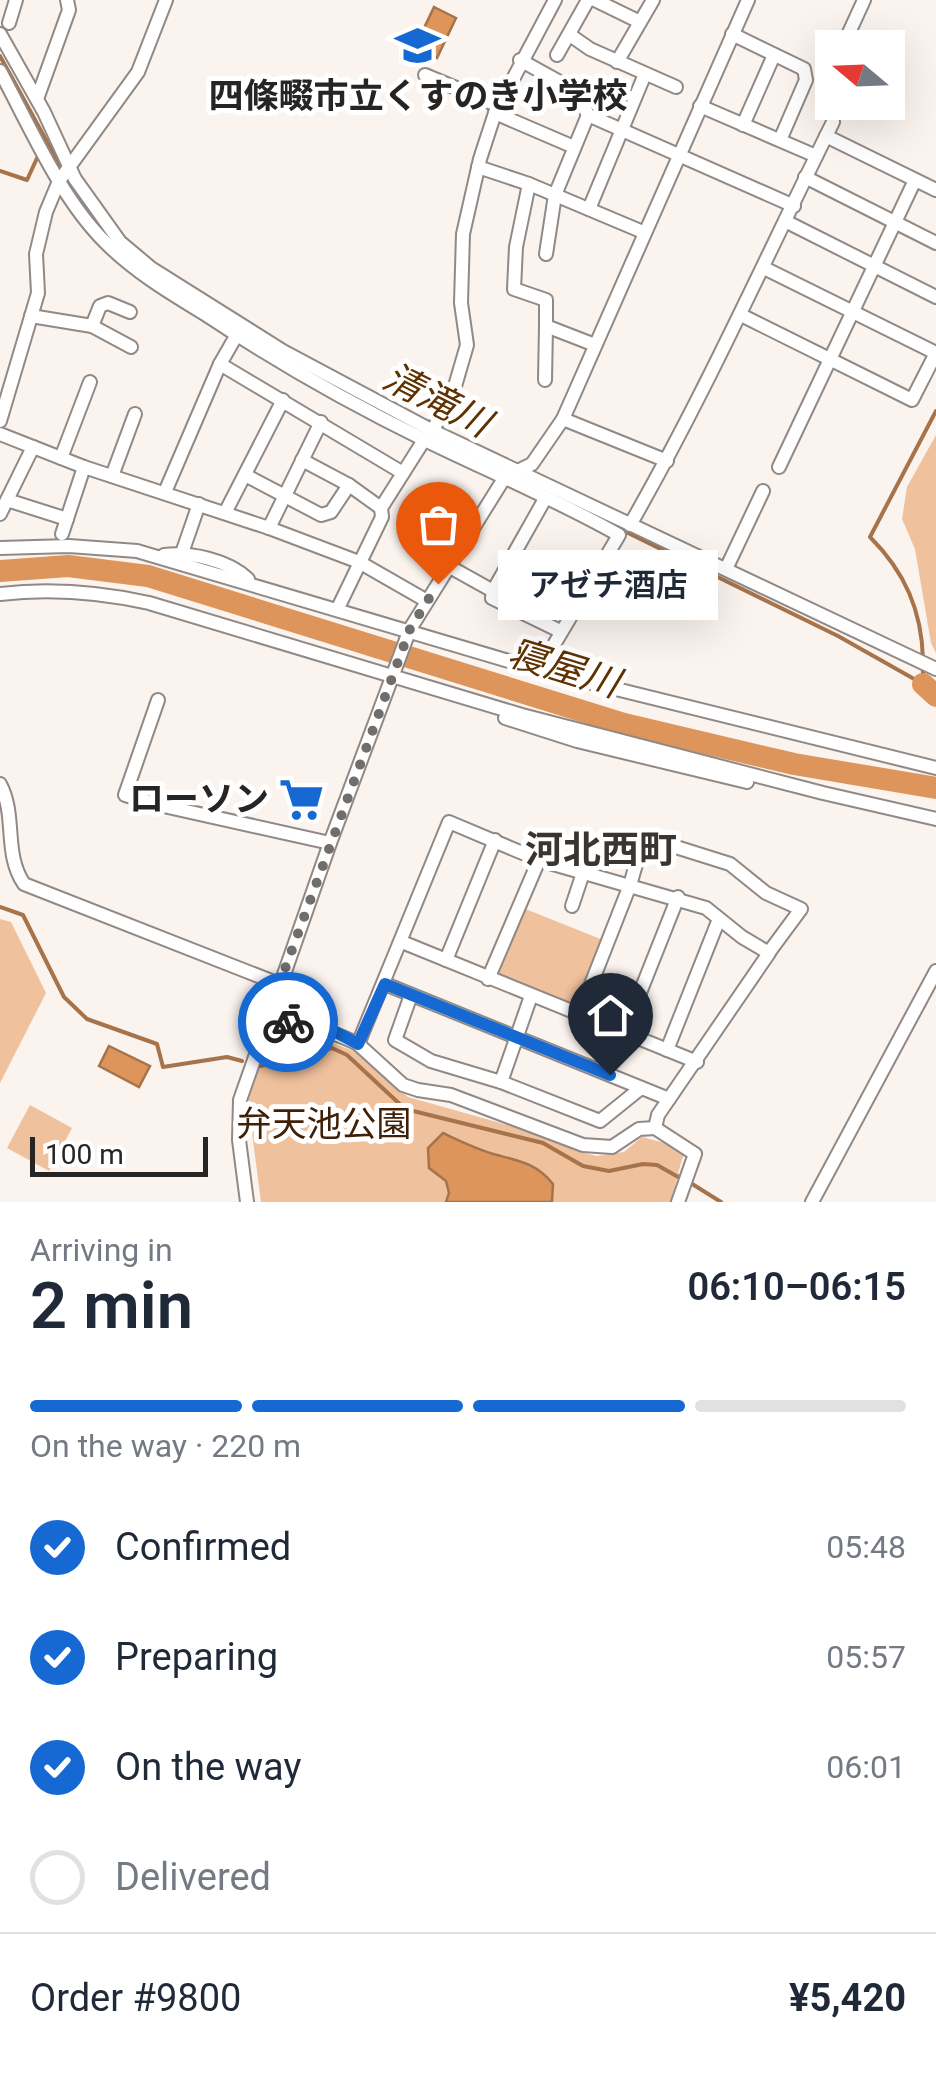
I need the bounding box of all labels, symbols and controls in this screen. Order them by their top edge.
school or university icon: 四條畷市立くすのき小学校 [394,22,442,70]
north arrow [815,30,905,120]
map controls [815,30,905,120]
place label: 四條畷市立くすのき小学校 [209,76,627,117]
water label: 清滝川 [376,355,501,447]
pin [396,482,481,585]
icon: bag [411,497,466,552]
callout: アゼチ酒店 [498,549,718,619]
text: アゼチ酒店 [528,566,688,604]
water label: 寝屋川 [503,630,629,707]
supermarket icon: ローソン [278,775,326,823]
place label: ローソン [129,779,269,820]
district label: 河北西町 [525,828,677,872]
courier [238,972,338,1072]
pin [568,973,653,1076]
icon: home [583,988,638,1043]
icon: bike [261,995,316,1050]
park label: 弁天池公園 [236,1104,412,1145]
scale bar [30,1132,208,1176]
text: 100 m [45,1138,124,1171]
text: Arriving in [30,1231,173,1269]
text: 06:10–06:15 [687,1265,906,1309]
text: 2 min [30,1268,193,1344]
text: On the way · 220 m [30,1427,301,1465]
icon: check [30,1520,85,1575]
text: Confirmed [115,1525,291,1569]
text: 05:48 [826,1528,906,1566]
icon: check [30,1630,85,1685]
text: Preparing [115,1635,278,1679]
text: 05:57 [826,1638,906,1676]
icon: check [30,1740,85,1795]
text: On the way [115,1745,301,1789]
text: 06:01 [826,1748,906,1786]
text: Delivered [115,1855,271,1899]
text: Order #9800 [30,1976,241,2020]
text: ¥5,420 [789,1976,906,2020]

